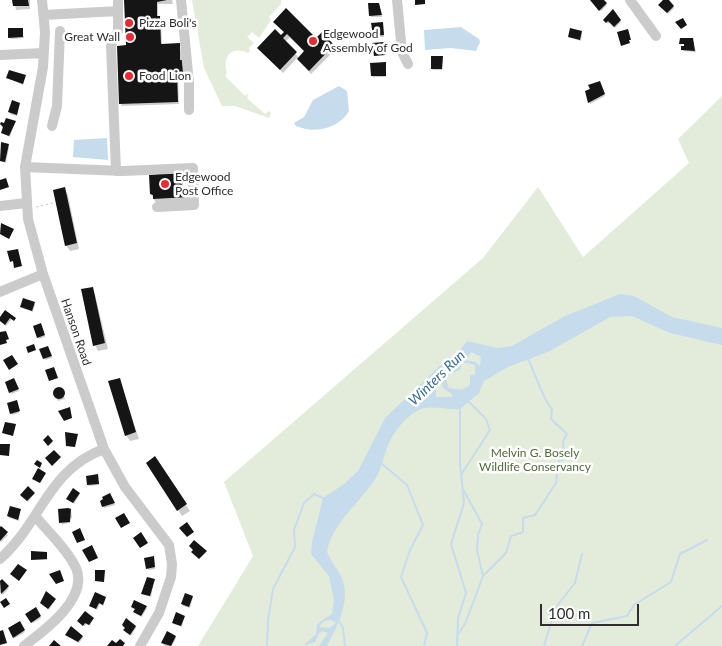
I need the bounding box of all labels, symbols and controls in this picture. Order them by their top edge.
place label: Pizza Boli's [139,16,197,30]
marker: Pizza Boli's [123,17,135,29]
place label: Edgewood Assembly of God [323,27,413,55]
place label: Great Wall [64,30,120,44]
marker: Great Wall [124,31,136,43]
marker: Edgewood Assembly of God [307,35,319,47]
place label: Food Lion [139,69,191,83]
marker: Food Lion [123,70,135,82]
place label: Edgewood Post Office [175,170,233,198]
marker: Edgewood Post Office [159,178,171,190]
street label: Hanson Road [58,297,94,367]
water label: Winters Run [405,347,469,409]
park label: Melvin G. Bosely Wildlife Conservancy [479,446,591,474]
scale bar [542,594,641,626]
text: 100 m [548,604,590,622]

